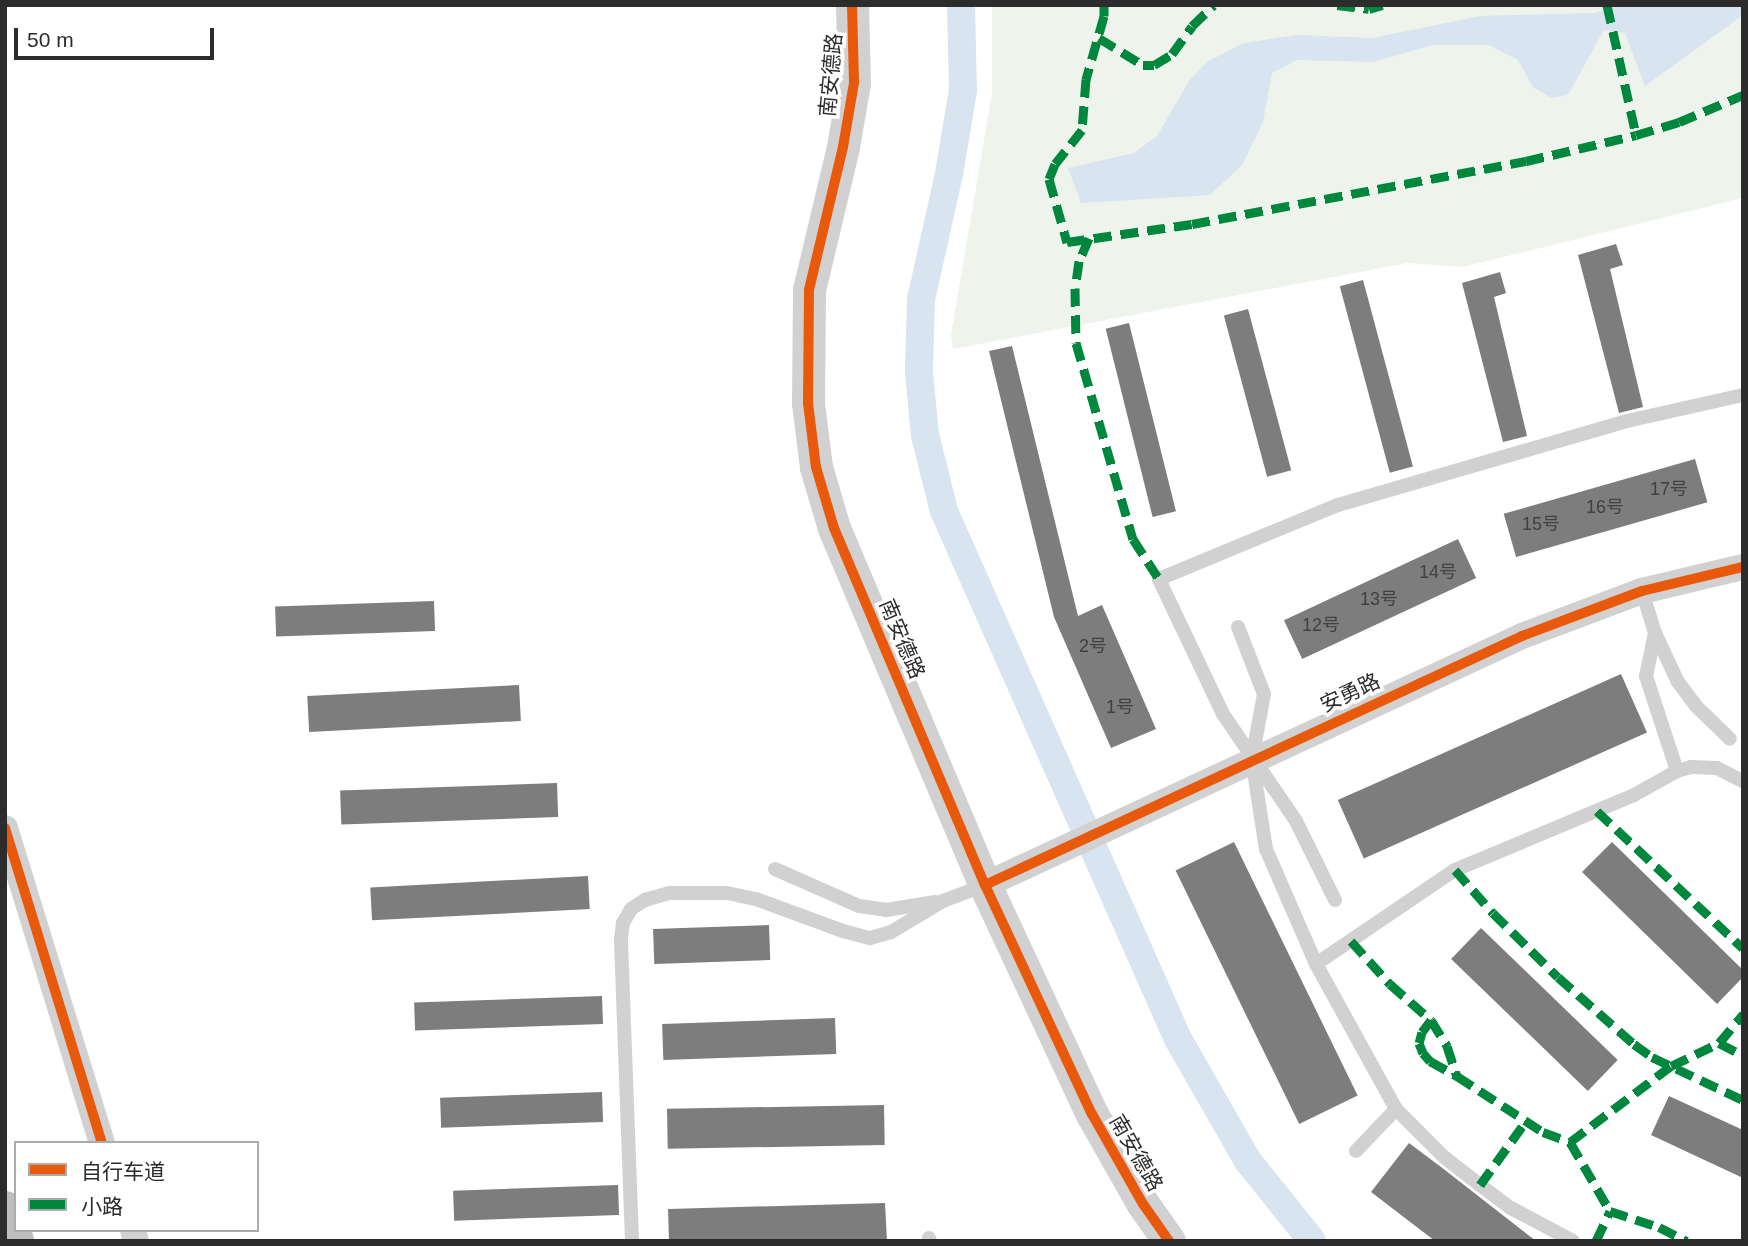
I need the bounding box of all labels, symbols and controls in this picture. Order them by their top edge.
scale bar [18,14,217,58]
text: 50 m [27,28,74,51]
street label: 南安德路 [815,32,847,118]
house number: 17号 [1650,478,1688,500]
house number: 16号 [1586,496,1624,518]
house number: 15号 [1522,513,1560,535]
house number: 14号 [1419,561,1457,583]
house number: 13号 [1360,588,1398,610]
street label: 南安德路 [874,595,930,683]
house number: 12号 [1302,614,1340,636]
house number: 2号 [1079,635,1107,657]
street label: 安勇路 [1316,668,1384,718]
house number: 1号 [1106,696,1134,718]
street label: 南安德路 [1104,1110,1168,1196]
legend [14,1141,259,1232]
text: 自行车道 [81,1160,165,1183]
text: 小路 [81,1195,123,1218]

